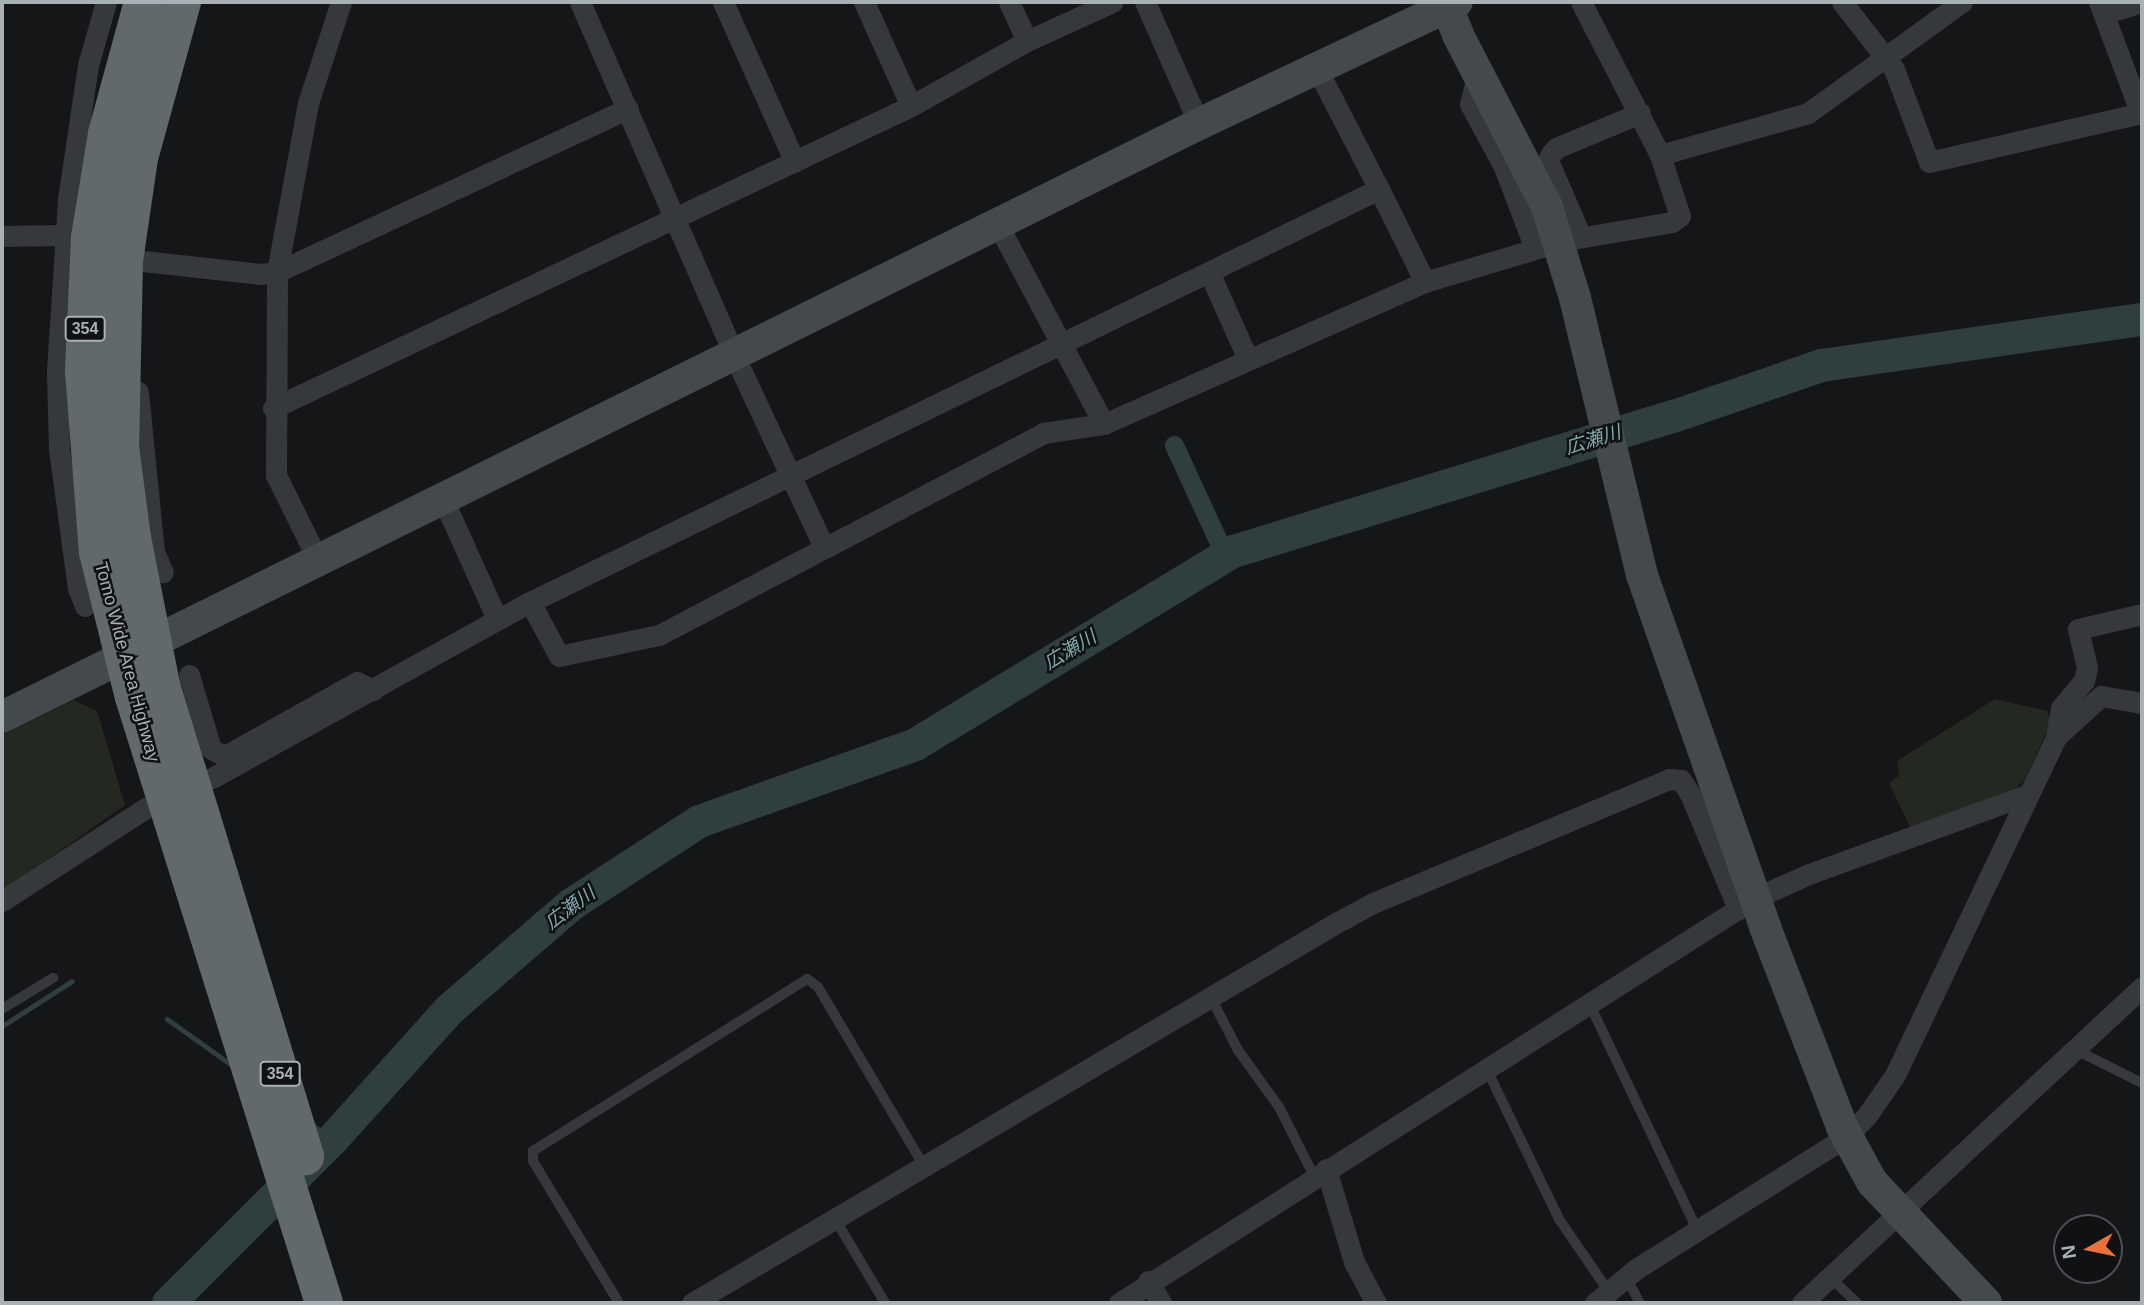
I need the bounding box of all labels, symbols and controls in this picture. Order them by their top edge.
road number: 354 [64,316,106,342]
water label: 広瀬川 [1562,421,1624,459]
street label: Tomo Wide Area Highway [90,559,164,765]
water label: 広瀬川 [1040,626,1100,674]
water label: 広瀬川 [540,882,600,934]
road number: 354 [259,1062,301,1086]
north arrow [2053,1214,2123,1284]
text: N [2057,1244,2080,1260]

